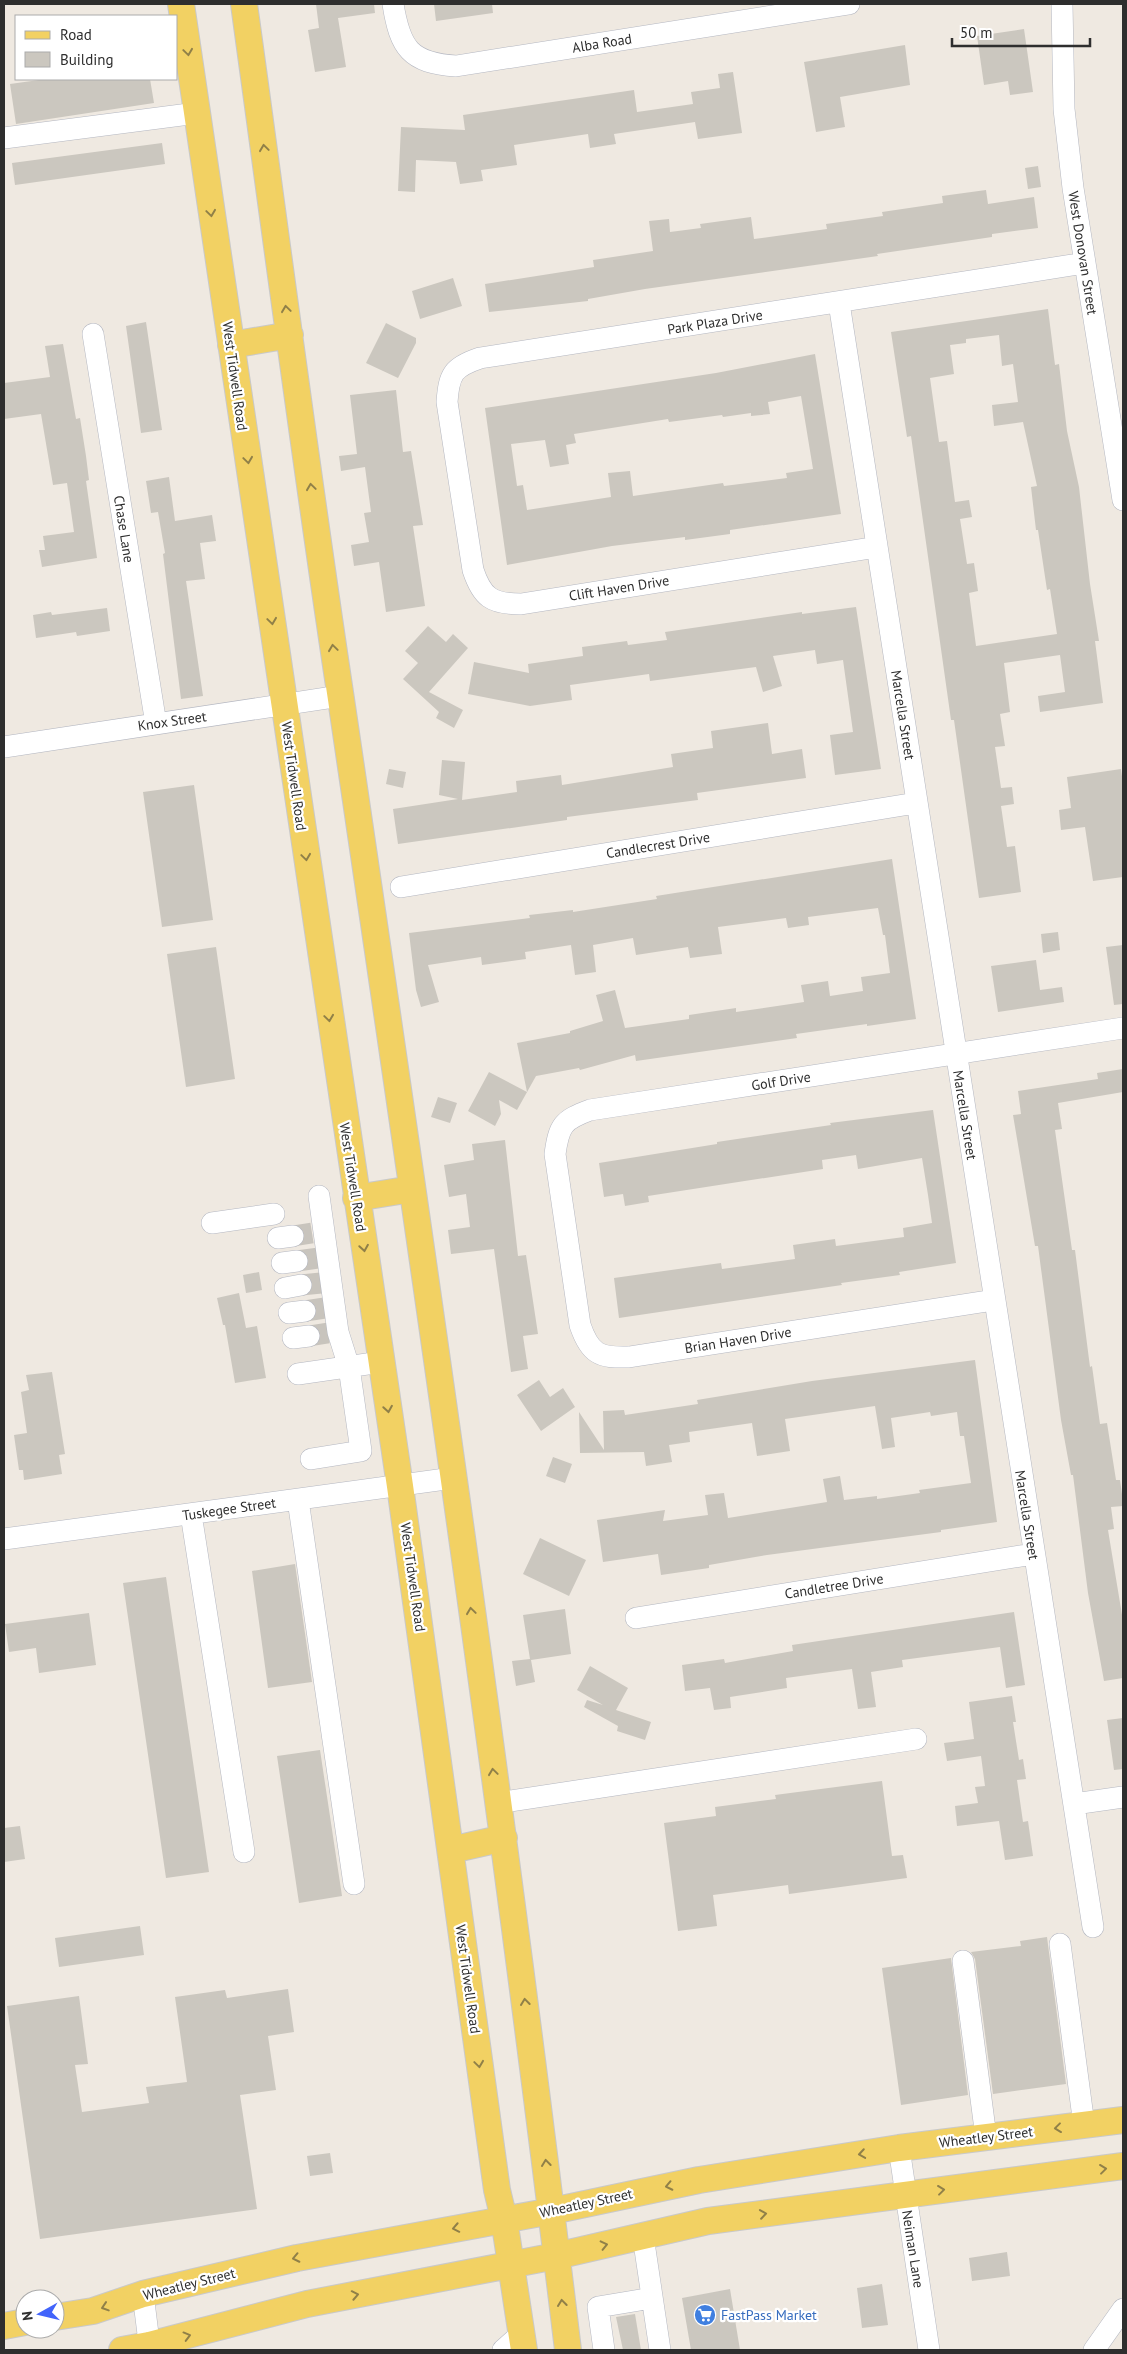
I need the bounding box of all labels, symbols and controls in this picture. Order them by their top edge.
legend [15,15,178,80]
scale bar [952,15,1090,47]
text: 50 m [960,23,993,42]
text: Road [60,25,92,44]
street label: Alba Road [571,29,633,57]
one-way arrow [182,48,192,56]
text: Building [60,50,114,69]
one-way arrow [259,143,270,151]
street label: West Donovan Street [1064,190,1102,316]
one-way arrow [205,209,216,217]
one-way arrow [282,304,292,313]
street label: Park Plaza Drive [666,306,764,338]
street label: West Tidwell Road [218,320,252,432]
one-way arrow [242,456,253,464]
one-way arrow [306,483,317,491]
street label: Chase Lane [110,494,138,564]
street label: Clift Haven Drive [568,571,670,605]
one-way arrow [266,616,276,625]
one-way arrow [329,644,339,652]
street label: Marcella Street [887,669,919,761]
street label: Knox Street [136,707,208,735]
street label: West Tidwell Road [277,720,311,832]
street label: Candlecrest Drive [605,828,711,862]
one-way arrow [300,853,310,862]
one-way arrow [324,1014,334,1022]
street label: Golf Drive [750,1067,812,1095]
street label: Marcella Street [949,1069,981,1161]
street label: West Tidwell Road [336,1121,370,1233]
one-way arrow [358,1244,368,1252]
street label: Brian Haven Drive [683,1323,793,1357]
one-way arrow [383,1404,393,1413]
street label: Marcella Street [1011,1469,1043,1561]
street label: Tuskegee Street [181,1493,277,1524]
street label: West Tidwell Road [396,1521,430,1633]
street label: Candletree Drive [783,1569,885,1603]
one-way arrow [467,1606,477,1615]
one-way arrow [488,1767,499,1775]
street label: West Tidwell Road [451,1923,485,2035]
one-way arrow [520,1998,531,2006]
one-way arrow [473,2060,484,2068]
street label: Wheatley Street [938,2122,1034,2152]
one-way arrow [1053,2122,1061,2133]
one-way arrow [857,2148,866,2158]
one-way arrow [541,2159,552,2167]
one-way arrow [1098,2164,1107,2174]
one-way arrow [665,2180,673,2191]
street label: Wheatley Street [538,2184,634,2222]
one-way arrow [938,2185,946,2196]
one-way arrow [759,2209,767,2220]
street label: Neiman Lane [898,2209,928,2289]
one-way arrow [451,2222,460,2233]
one-way arrow [599,2240,608,2251]
one-way arrow [292,2252,300,2263]
street label: Wheatley Street [141,2264,237,2304]
north arrow [15,2289,65,2339]
one-way arrow [350,2290,359,2300]
one-way arrow [557,2299,568,2307]
one-way arrow [101,2301,109,2311]
supermarket icon: FastPass Market [693,2303,717,2327]
place label: FastPass Market [721,2306,817,2324]
text: N [18,2310,37,2322]
one-way arrow [182,2331,190,2341]

